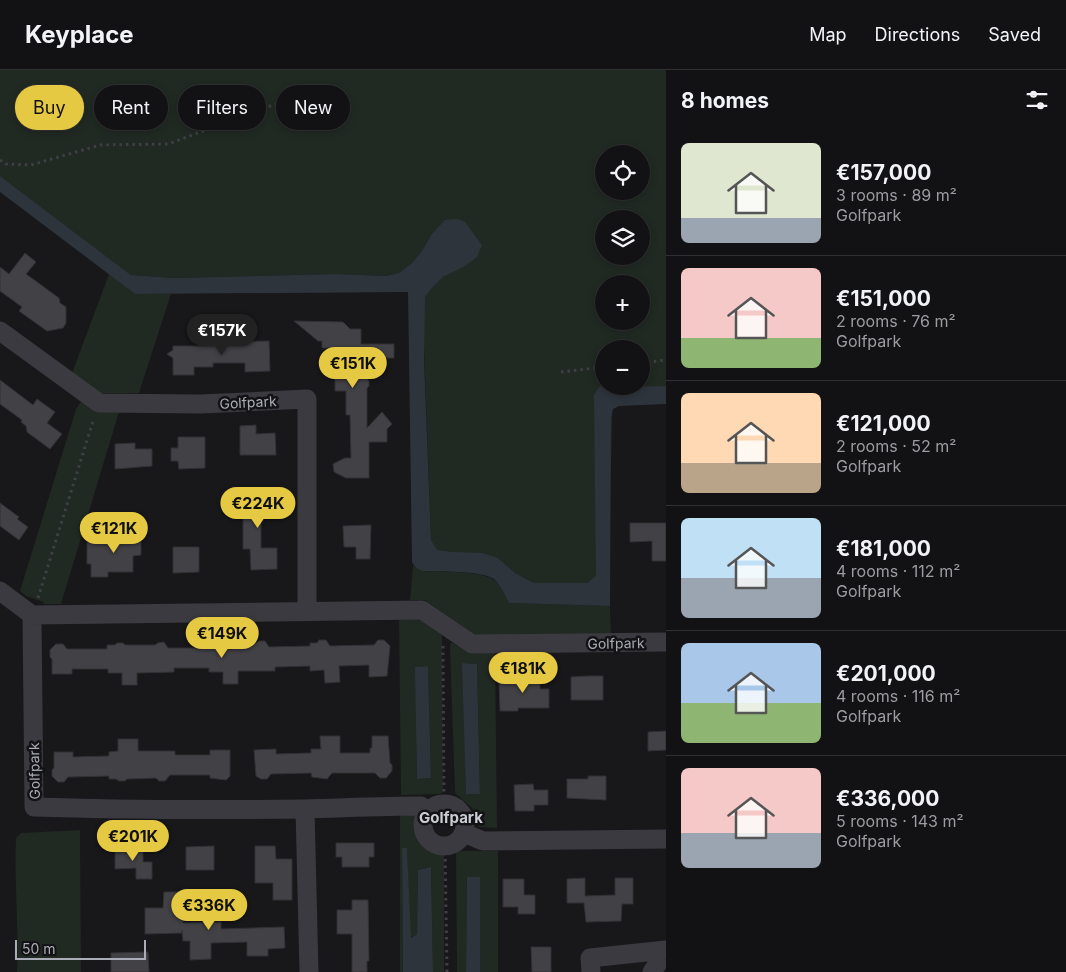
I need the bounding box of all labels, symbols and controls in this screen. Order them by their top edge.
text: Keyplace [25,20,134,49]
text: Map [809,24,847,45]
text: Directions [875,24,960,45]
text: Saved [988,24,1041,45]
chip: Buy [15,85,84,130]
chip: Rent [94,85,168,130]
chip: Filters [178,85,266,130]
chip: New [276,85,350,130]
icon: filters [1023,86,1051,114]
text: 8 homes [681,88,769,113]
map controls [595,145,650,395]
button: locate [595,145,650,200]
text: €157,000 [836,160,931,185]
icon: home [721,163,781,223]
text: 3 rooms · 89 m² [836,185,957,205]
text: Golfpark [836,205,901,225]
button: layers [595,210,650,265]
button: + [595,275,650,330]
text: €151,000 [836,286,931,311]
icon: home [721,288,781,348]
text: 2 rooms · 76 m² [836,311,956,331]
pin: €157K [187,314,257,356]
text: €157K [198,320,246,340]
text: Golfpark [836,331,901,351]
button: − [595,340,650,395]
pin: €151K [318,346,388,389]
text: €151K [330,353,376,373]
street label: Golfpark [219,392,277,412]
text: €121,000 [836,411,931,436]
icon: home [721,413,781,473]
text: 2 rooms · 52 m² [836,436,956,456]
text: Golfpark [836,456,901,476]
pin: €224K [223,486,293,529]
text: €224K [231,493,285,513]
pin: €121K [79,512,149,554]
text: €121K [91,518,137,538]
text: €181,000 [836,536,931,561]
icon: home [721,538,781,598]
text: 4 rooms · 112 m² [836,561,960,581]
text: Golfpark [836,581,901,601]
pin: €149K [187,616,257,659]
text: €149K [197,623,247,643]
street label: Golfpark [587,634,645,652]
pin: €181K [488,652,558,694]
text: €181K [500,658,546,678]
text: €201,000 [836,661,936,686]
icon: home [721,663,781,723]
text: 4 rooms · 116 m² [836,686,960,706]
text: Golfpark [836,706,901,726]
street label: Golfpark [25,742,43,800]
text: €336,000 [836,786,939,811]
icon: home [721,788,781,848]
district label: Golfpark [419,808,483,827]
text: 5 rooms · 143 m² [836,811,964,831]
pin: €201K [98,820,168,862]
text: €201K [108,826,158,846]
text: Golfpark [836,831,901,851]
pin: €336K [174,888,244,931]
text: €336K [182,895,236,915]
scale bar [15,937,146,960]
text: 50 m [22,940,56,957]

